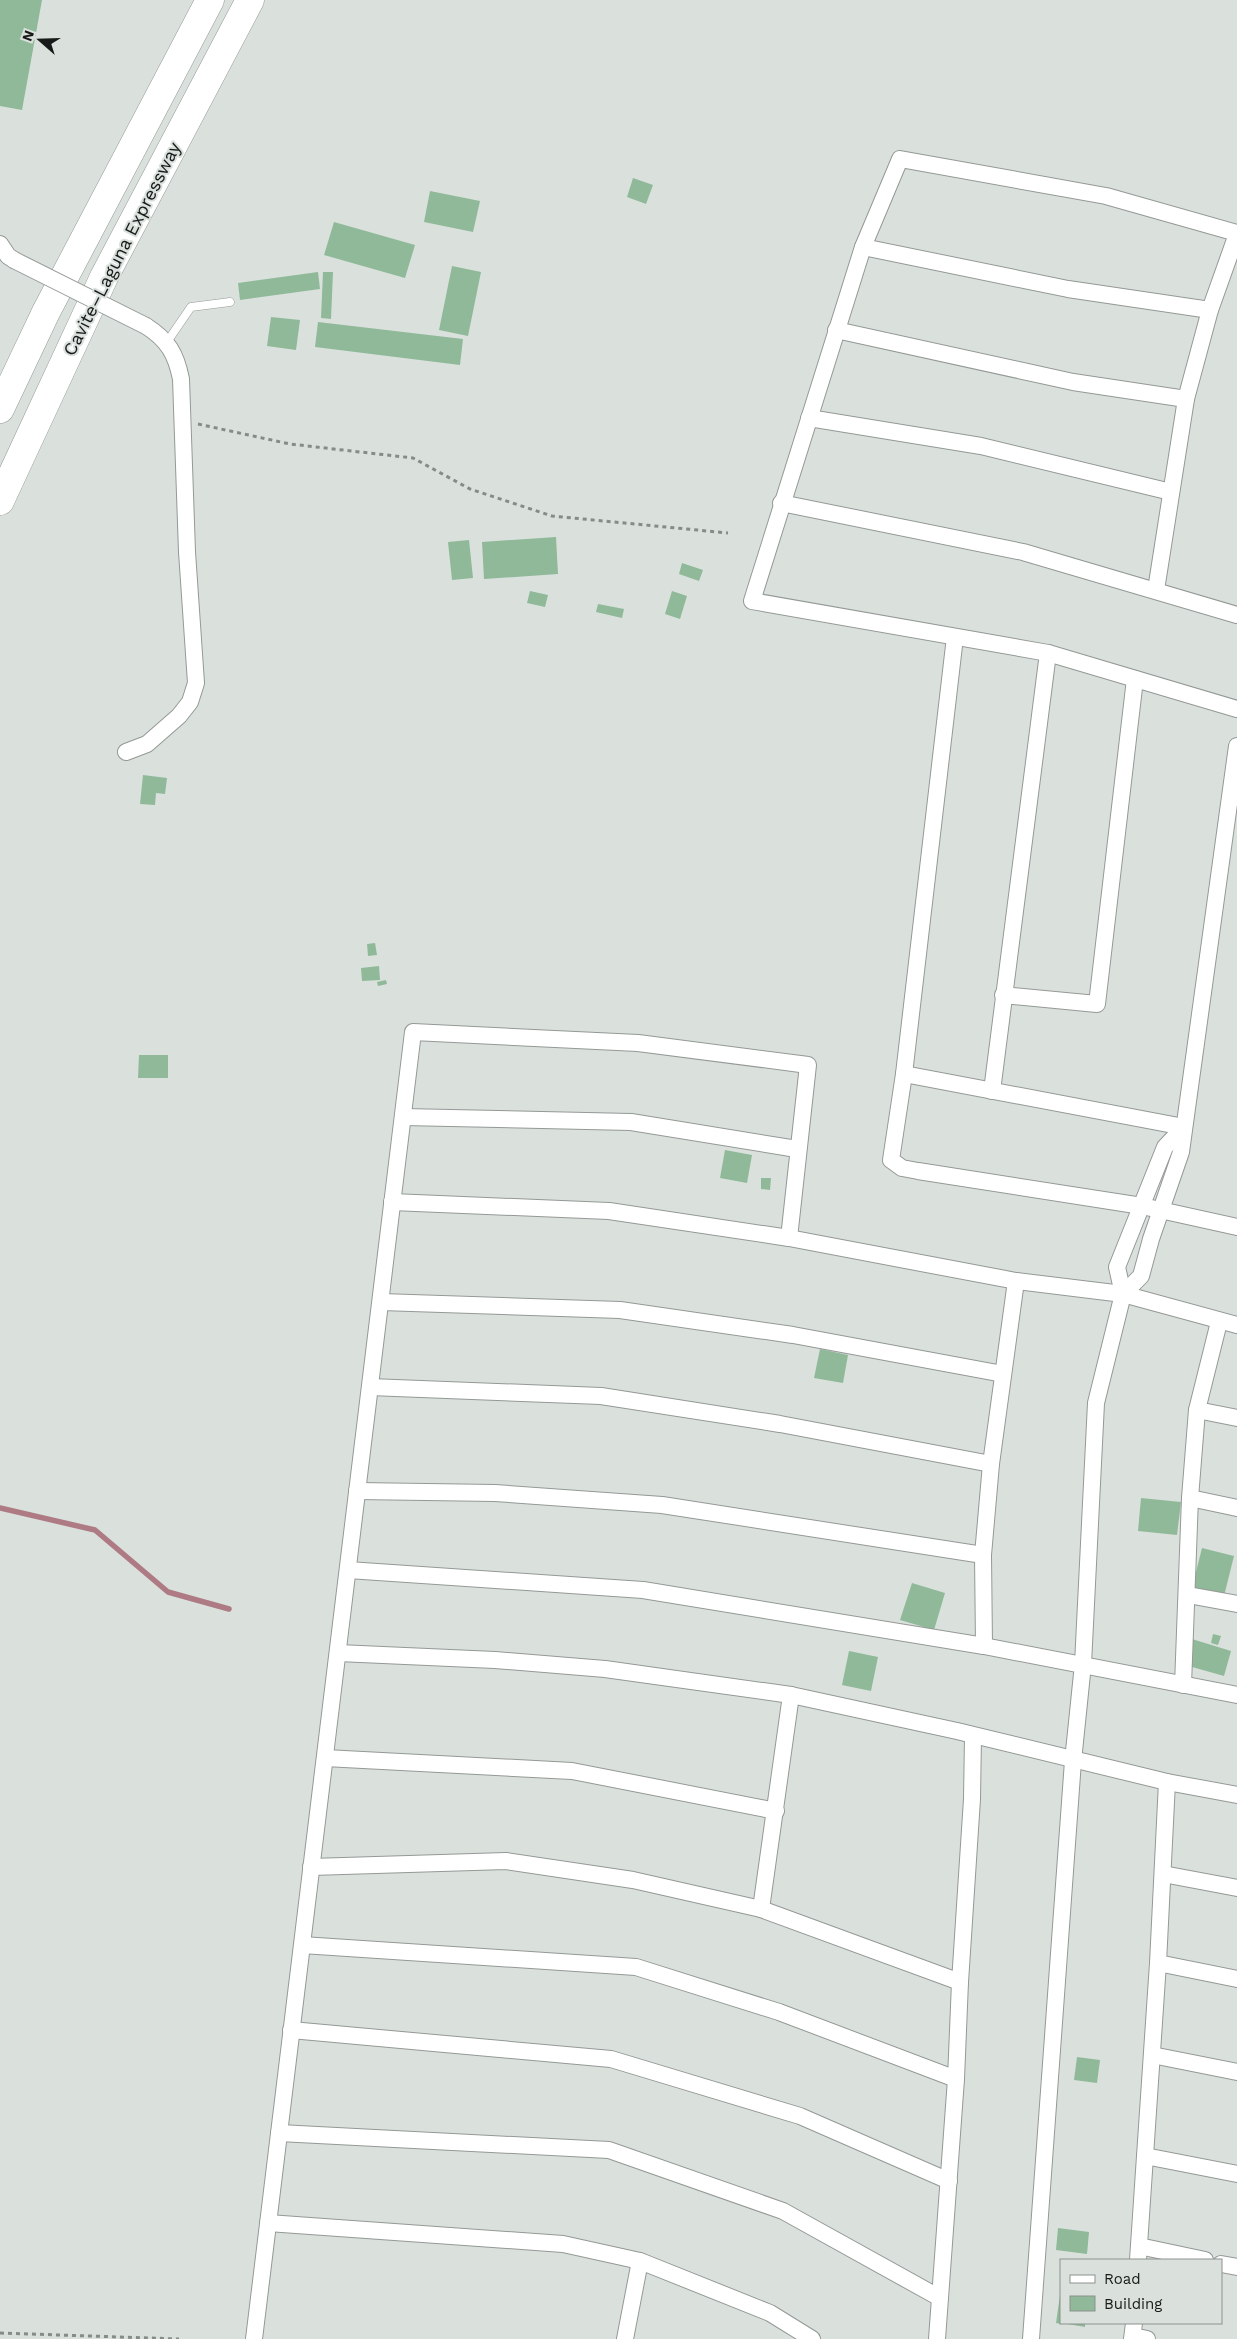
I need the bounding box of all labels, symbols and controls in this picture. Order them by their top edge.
north arrow [15,15,65,65]
text: N [18,28,37,43]
street label: Cavite–Laguna Expressway [58,138,185,359]
legend [1060,2259,1222,2324]
text: Road [1104,2270,1141,2288]
text: Building [1104,2295,1162,2313]

